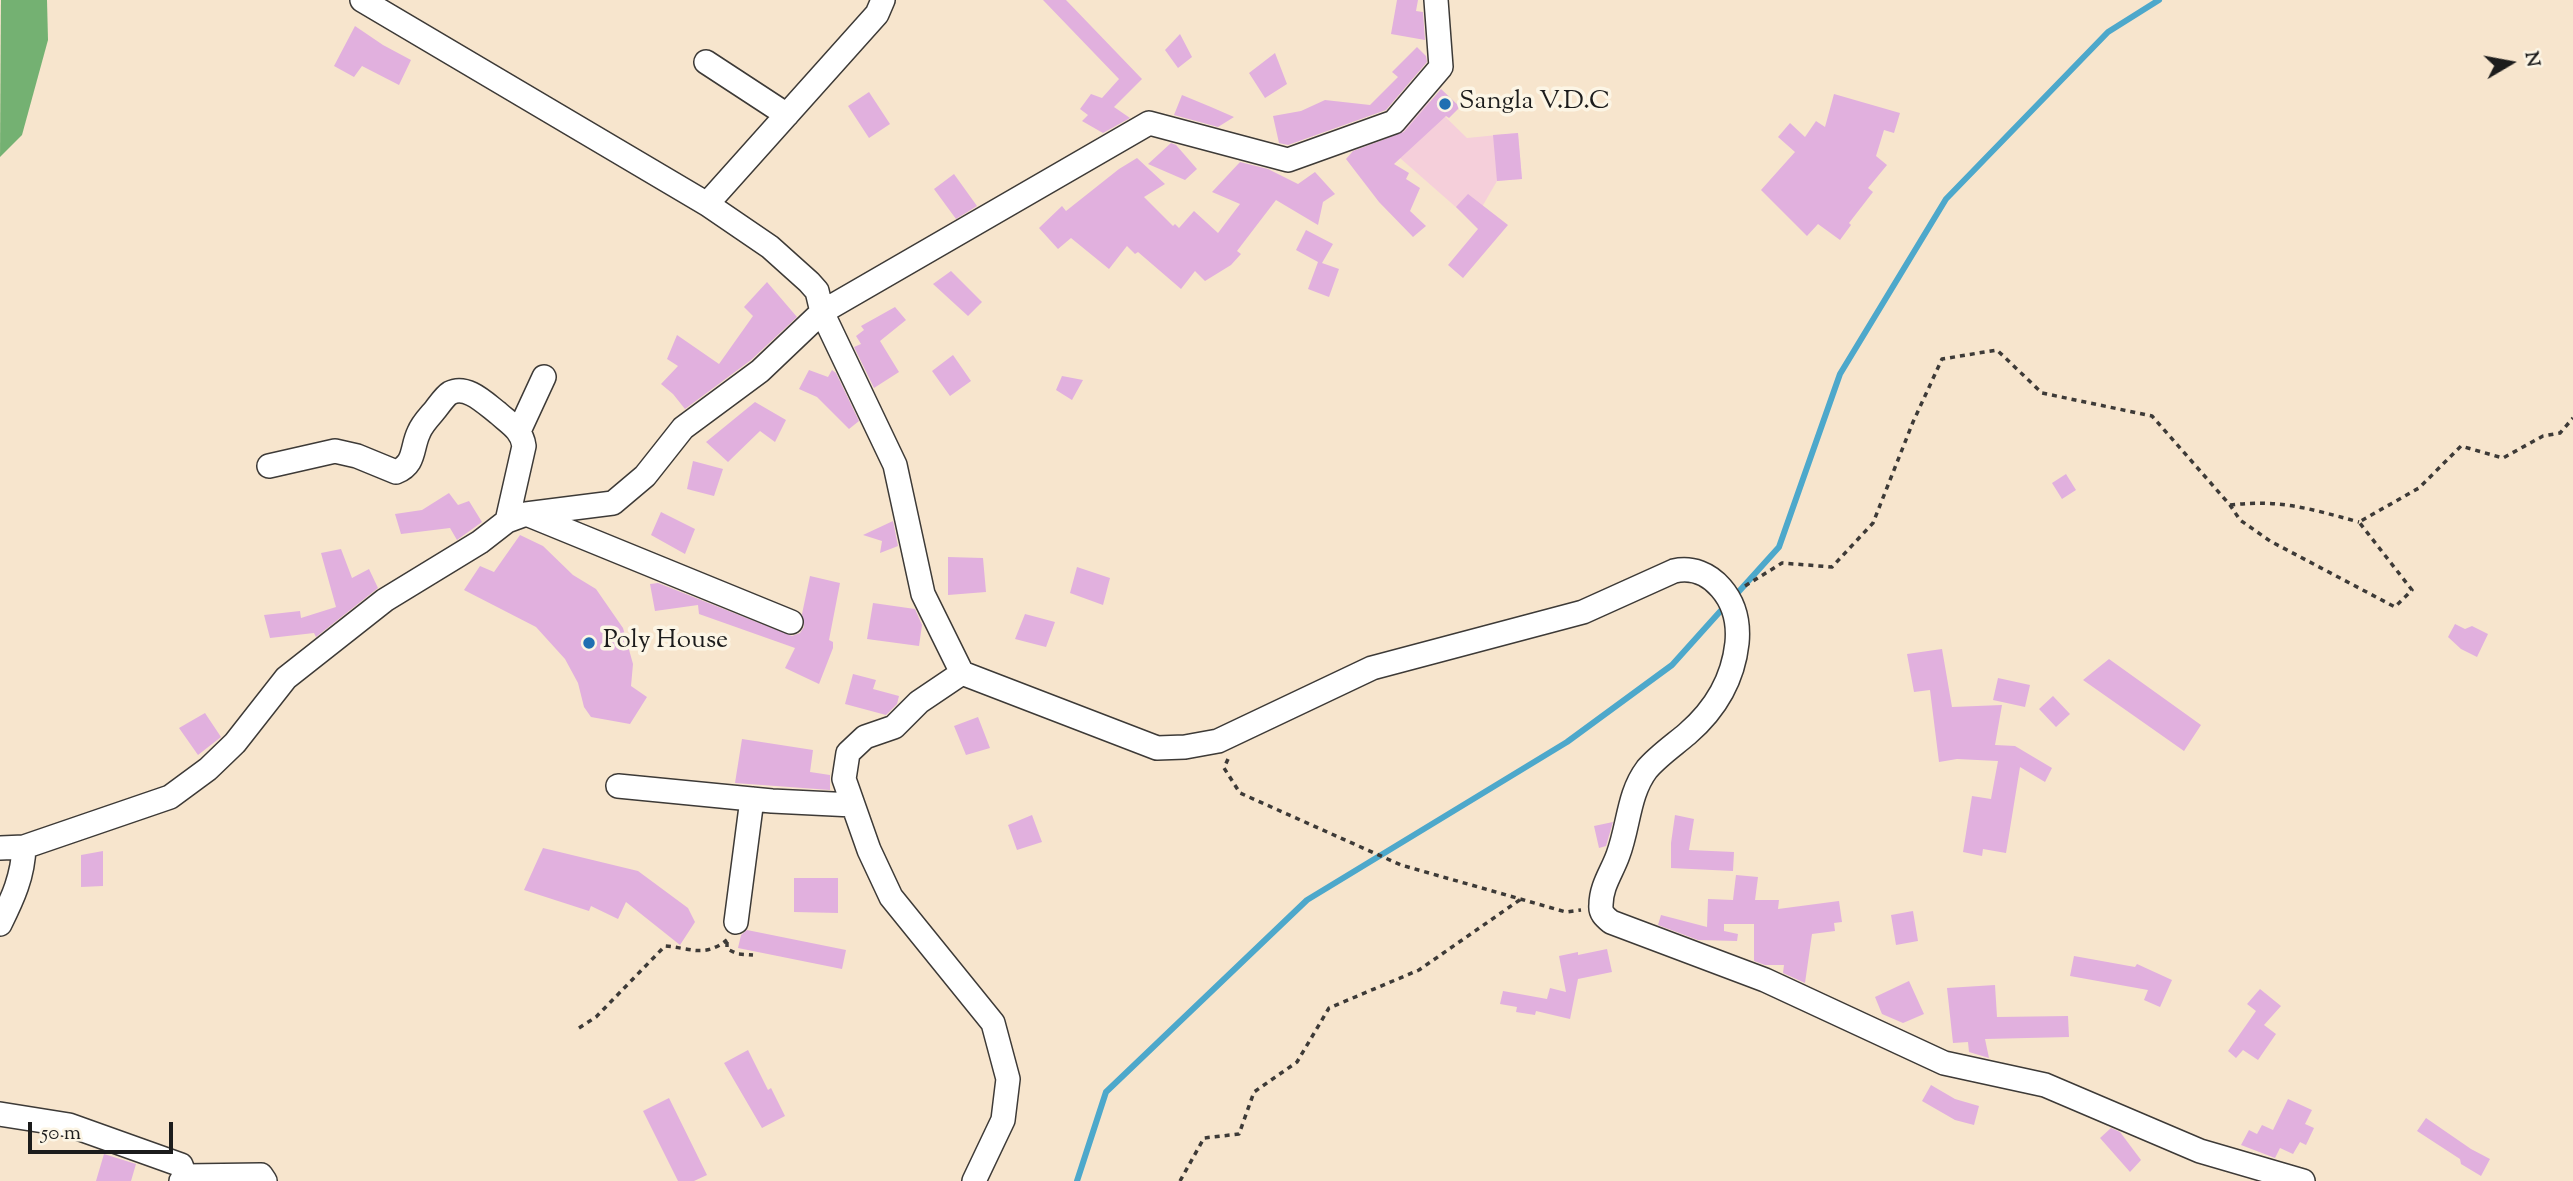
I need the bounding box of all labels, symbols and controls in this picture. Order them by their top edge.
north arrow [2475,28,2545,98]
text: N [2517,49,2546,69]
place label: Sangla V.D.C [1459,88,1610,120]
marker: Sangla V.D.C [1437,96,1453,112]
place label: Poly House [603,627,728,659]
marker: Poly House [581,635,597,651]
scale bar [32,1108,177,1152]
text: 50 m [41,1119,81,1149]

